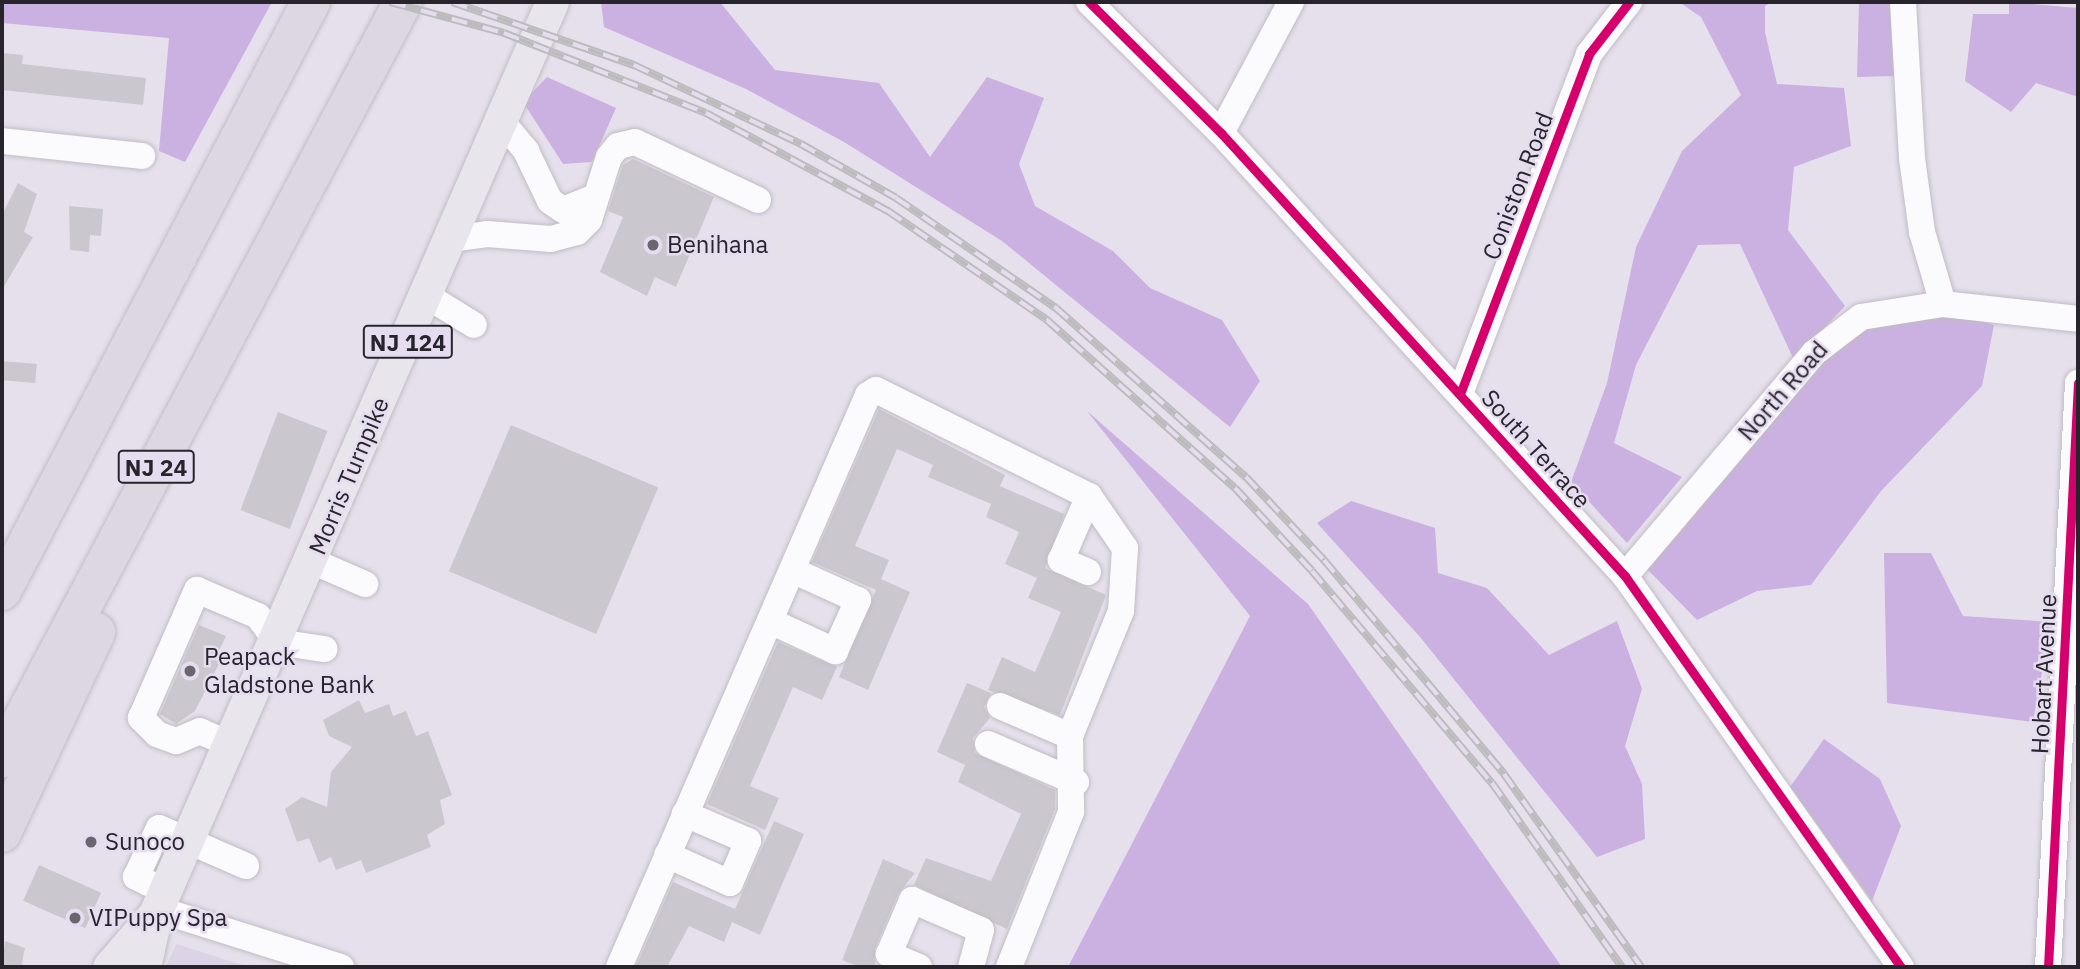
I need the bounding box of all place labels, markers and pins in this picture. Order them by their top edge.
place label: Benihana [667,231,768,259]
marker: Benihana [645,237,661,253]
place label: Peapack Gladstone Bank [204,643,374,699]
marker: Peapack Gladstone Bank [182,663,198,679]
place label: Sunoco [105,828,185,856]
marker: Sunoco [83,834,99,850]
place label: VIPuppy Spa [89,904,227,932]
marker: VIPuppy Spa [67,910,83,926]

